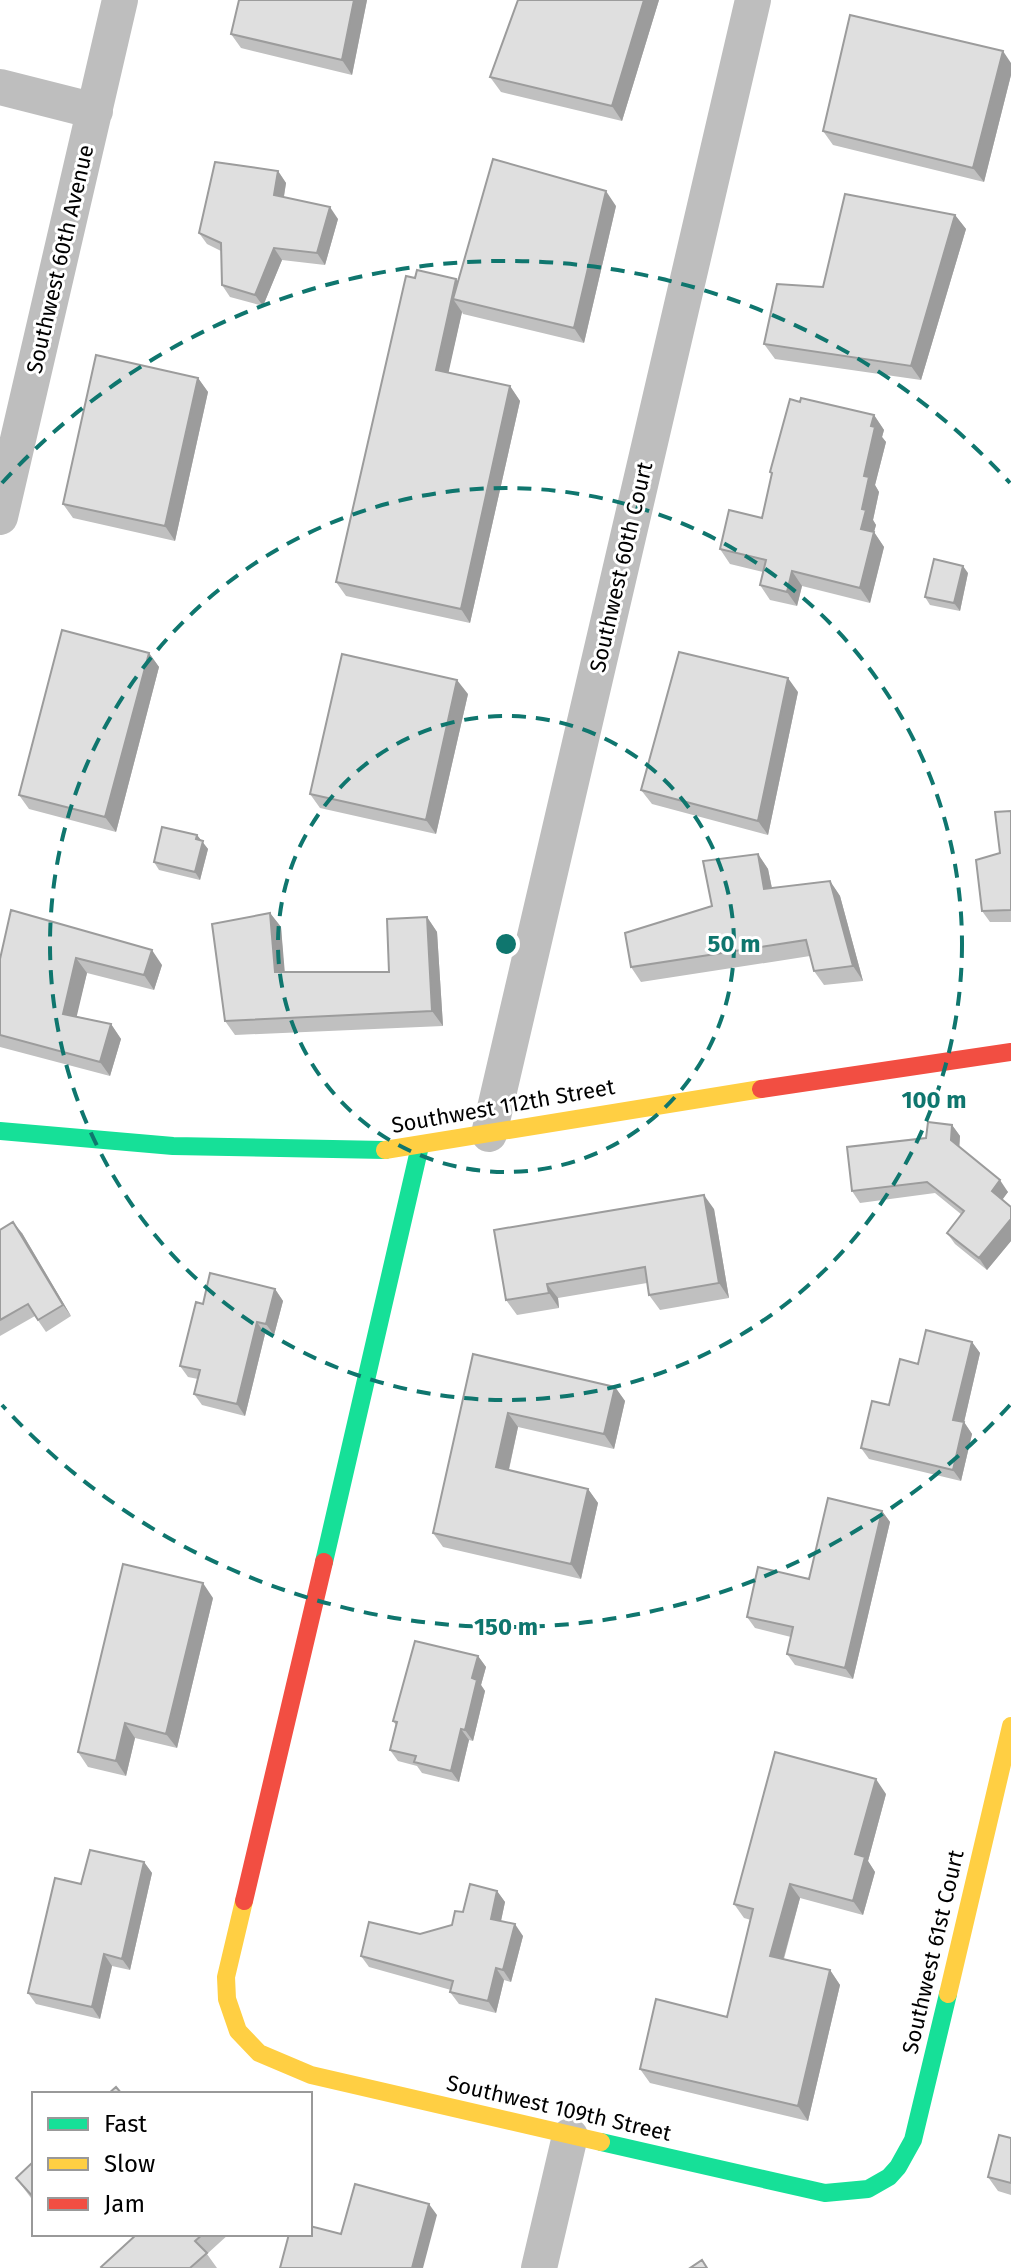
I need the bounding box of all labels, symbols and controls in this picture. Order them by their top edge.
street label: Southwest 60th Avenue [21,142,99,376]
street label: Southwest 60th Court [584,459,658,675]
centre of rings [492,930,520,958]
text: 50 m [708,930,760,958]
street label: Southwest 112th Street [389,1073,617,1139]
text: 100 m [901,1086,967,1114]
text: 150 m [474,1613,538,1641]
street label: Southwest 61st Court [896,1847,970,2057]
street label: Southwest 109th Street [444,2069,674,2147]
legend [32,2092,312,2236]
text: Fast [104,2110,147,2138]
text: Slow [104,2150,155,2178]
text: Jam [104,2190,145,2218]

